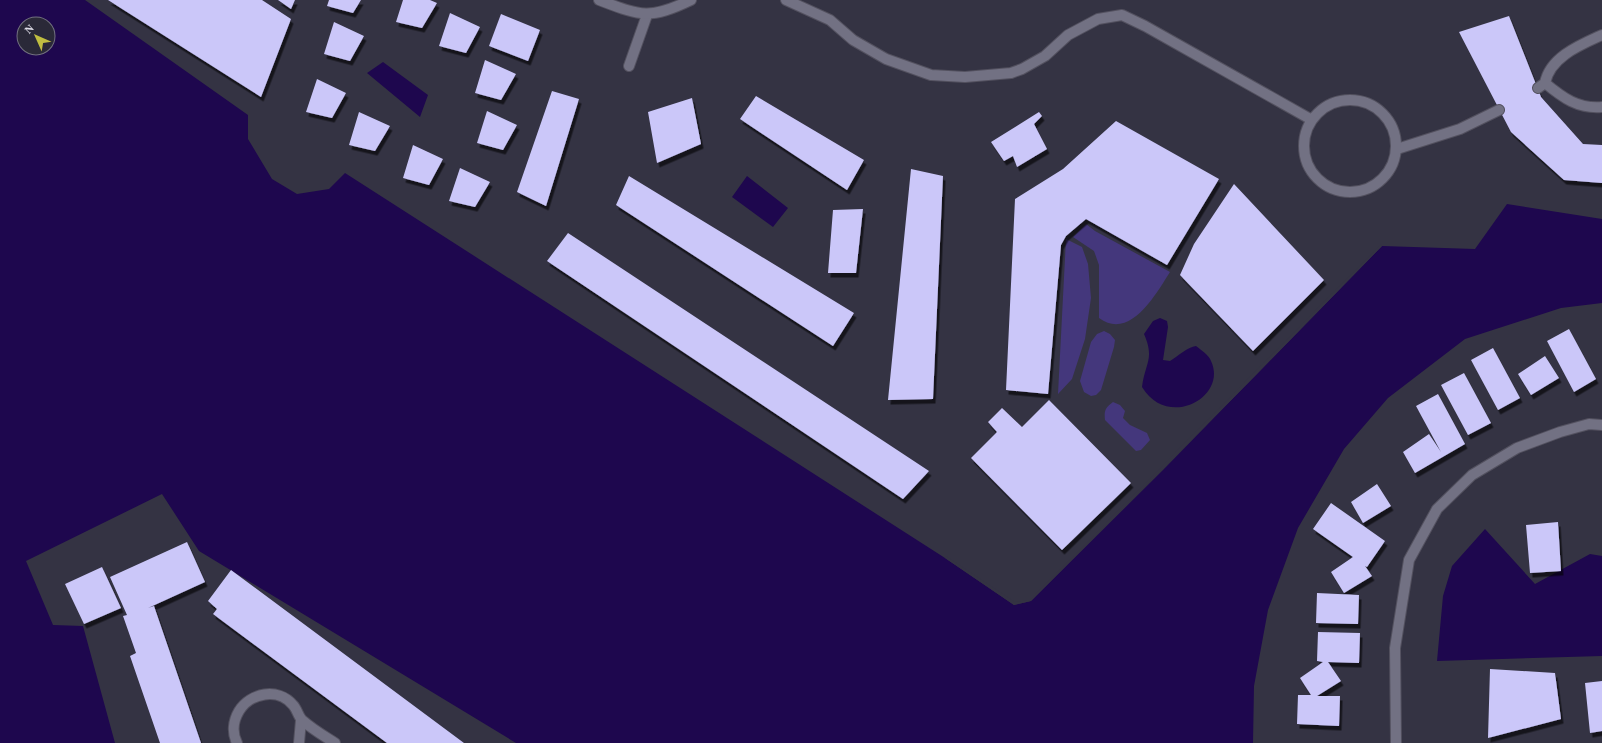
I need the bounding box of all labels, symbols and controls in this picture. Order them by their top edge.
north arrow [16,16,56,56]
text: N [22,22,36,36]

